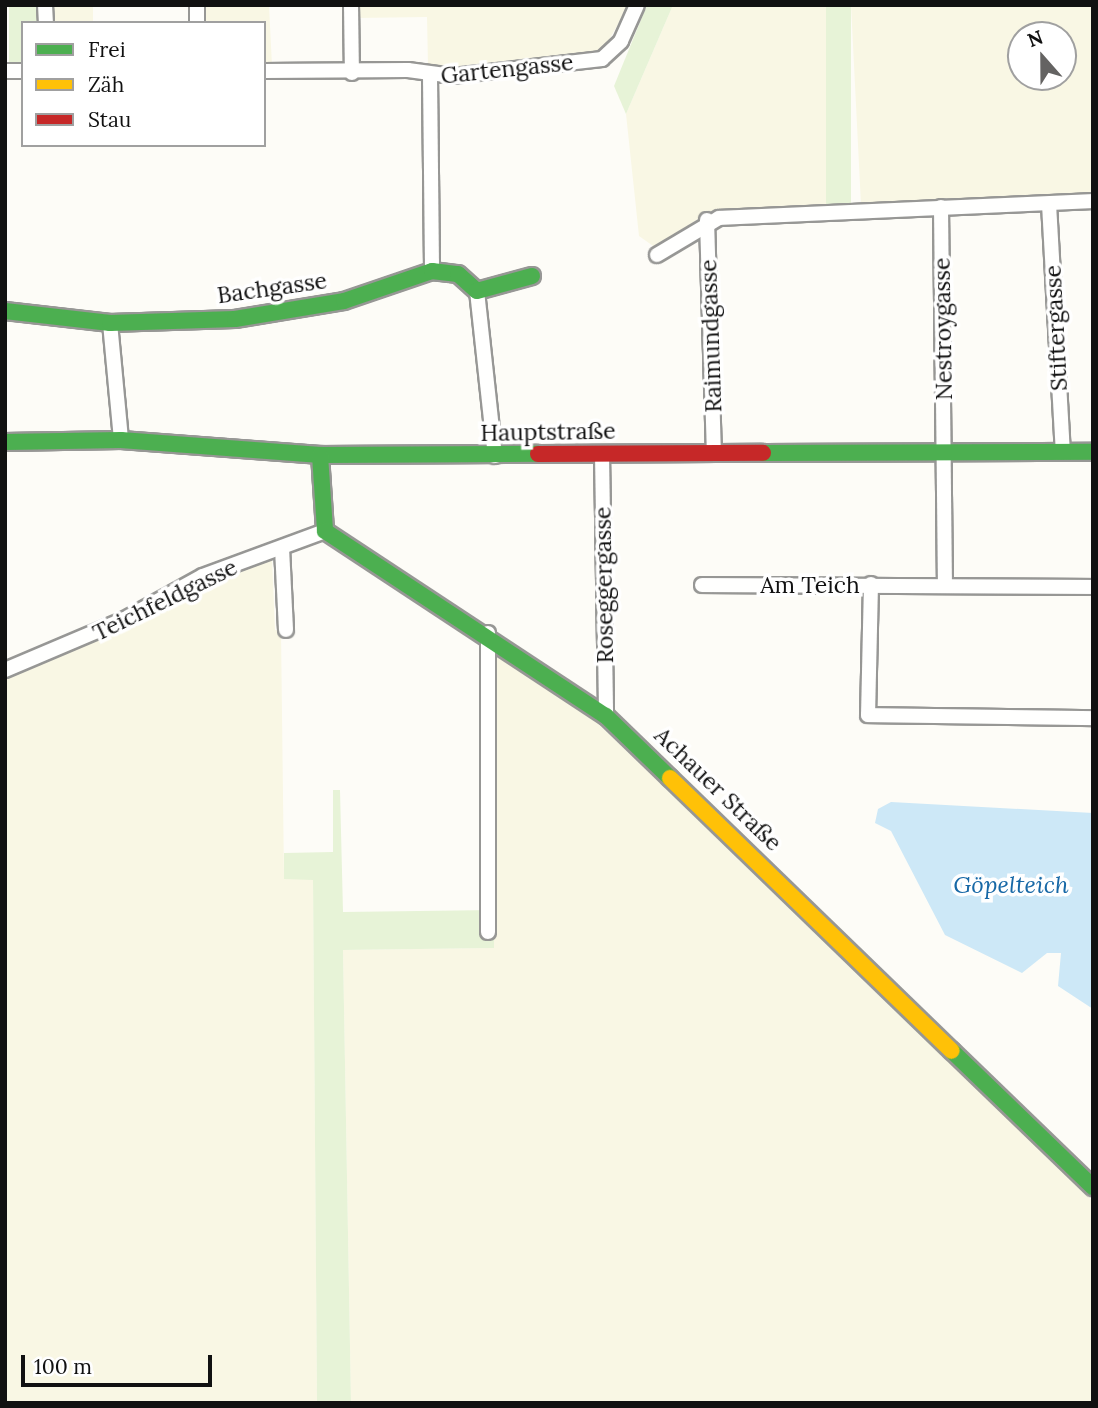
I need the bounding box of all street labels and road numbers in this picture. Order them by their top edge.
street label: Gartengasse [439,48,575,90]
street label: Nestroygasse [928,257,958,401]
street label: Raimundgasse [695,259,727,413]
street label: Stiftergasse [1039,264,1073,392]
street label: Bachgasse [215,267,329,309]
street label: Hauptstraße [480,417,616,447]
street label: Roseggergasse [589,506,619,664]
street label: Teichfeldgasse [88,553,242,647]
street label: Am Teich [760,571,860,599]
street label: Achauer Straße [649,721,787,857]

